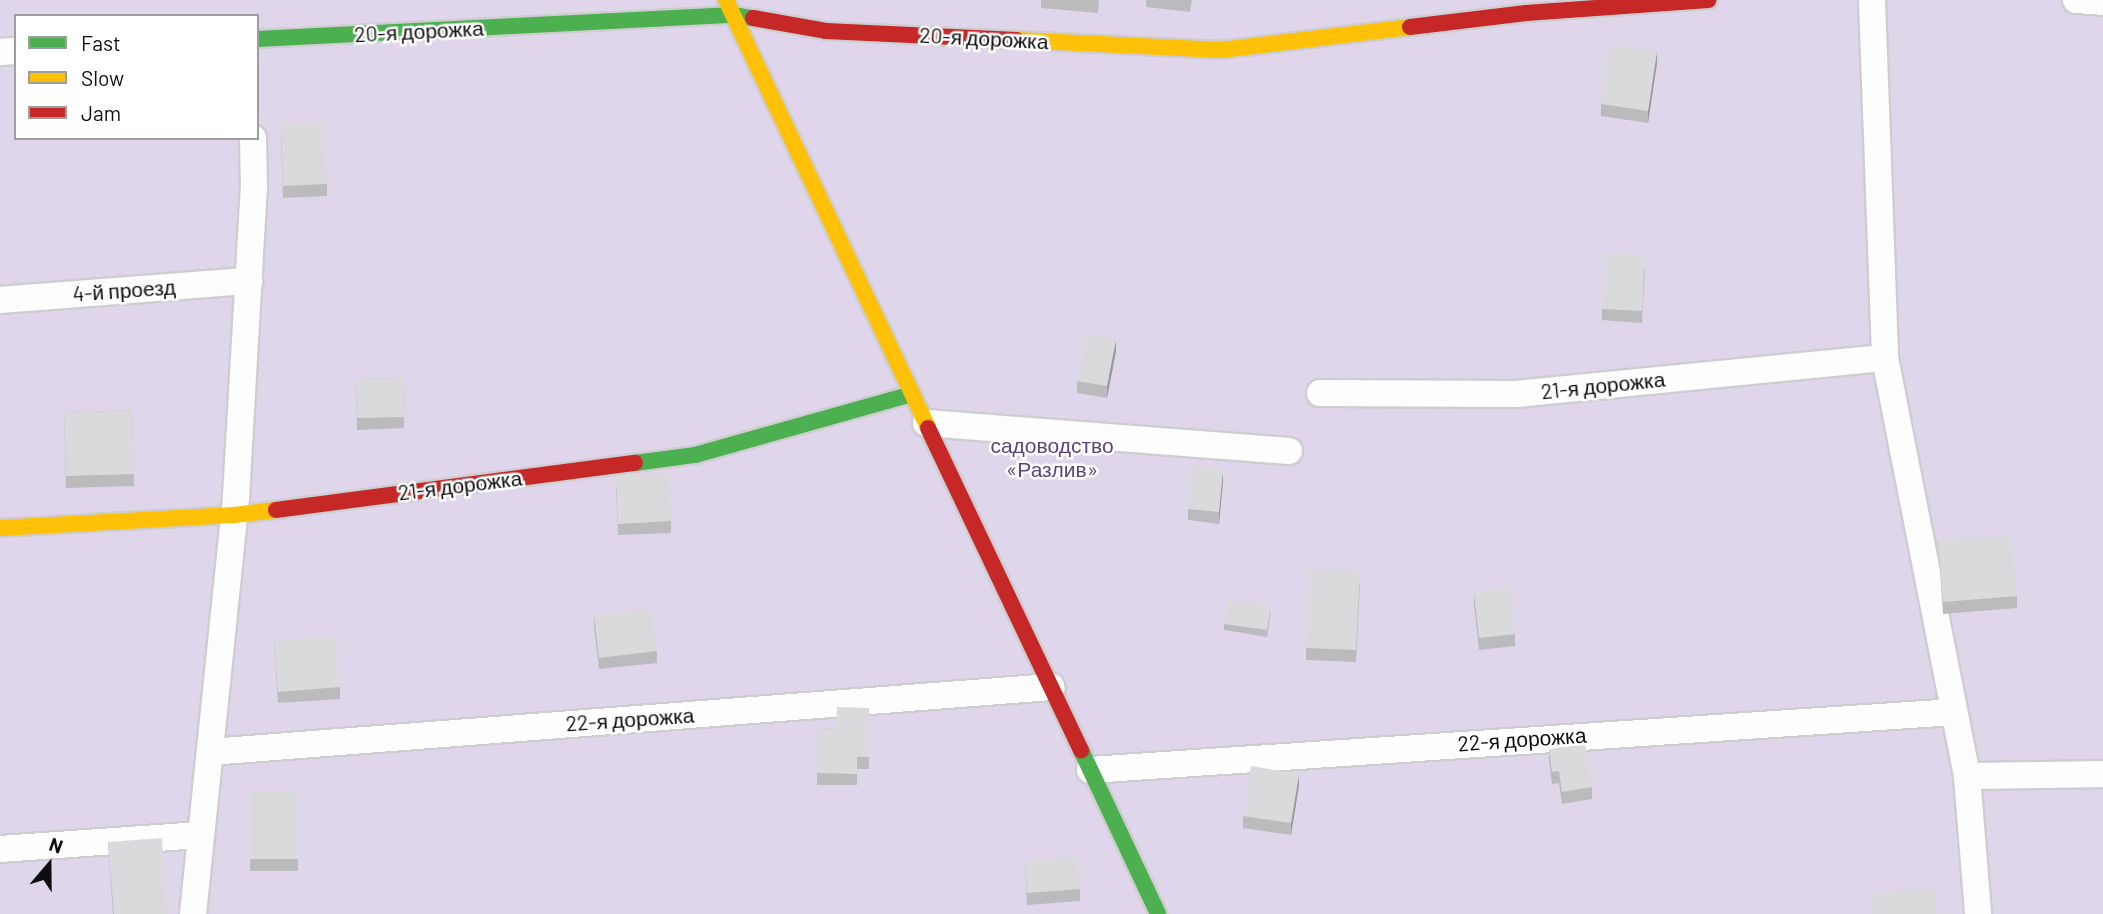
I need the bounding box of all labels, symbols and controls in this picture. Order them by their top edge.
legend [14,14,259,140]
street label: 20-я дорожка [354,15,484,47]
street label: 20-я дорожка [919,22,1049,54]
text: Fast [81,30,121,55]
text: Slow [81,65,124,90]
text: Jam [81,100,121,125]
street label: 4-й проезд [72,274,176,306]
street label: 21-я дорожка [1540,366,1666,404]
park label: садоводство «Разлив» [990,432,1114,482]
street label: 21-я дорожка [397,465,523,505]
street label: 22-я дорожка [565,702,695,736]
street label: 22-я дорожка [1457,722,1587,756]
north arrow [14,830,84,900]
text: N [46,832,66,858]

